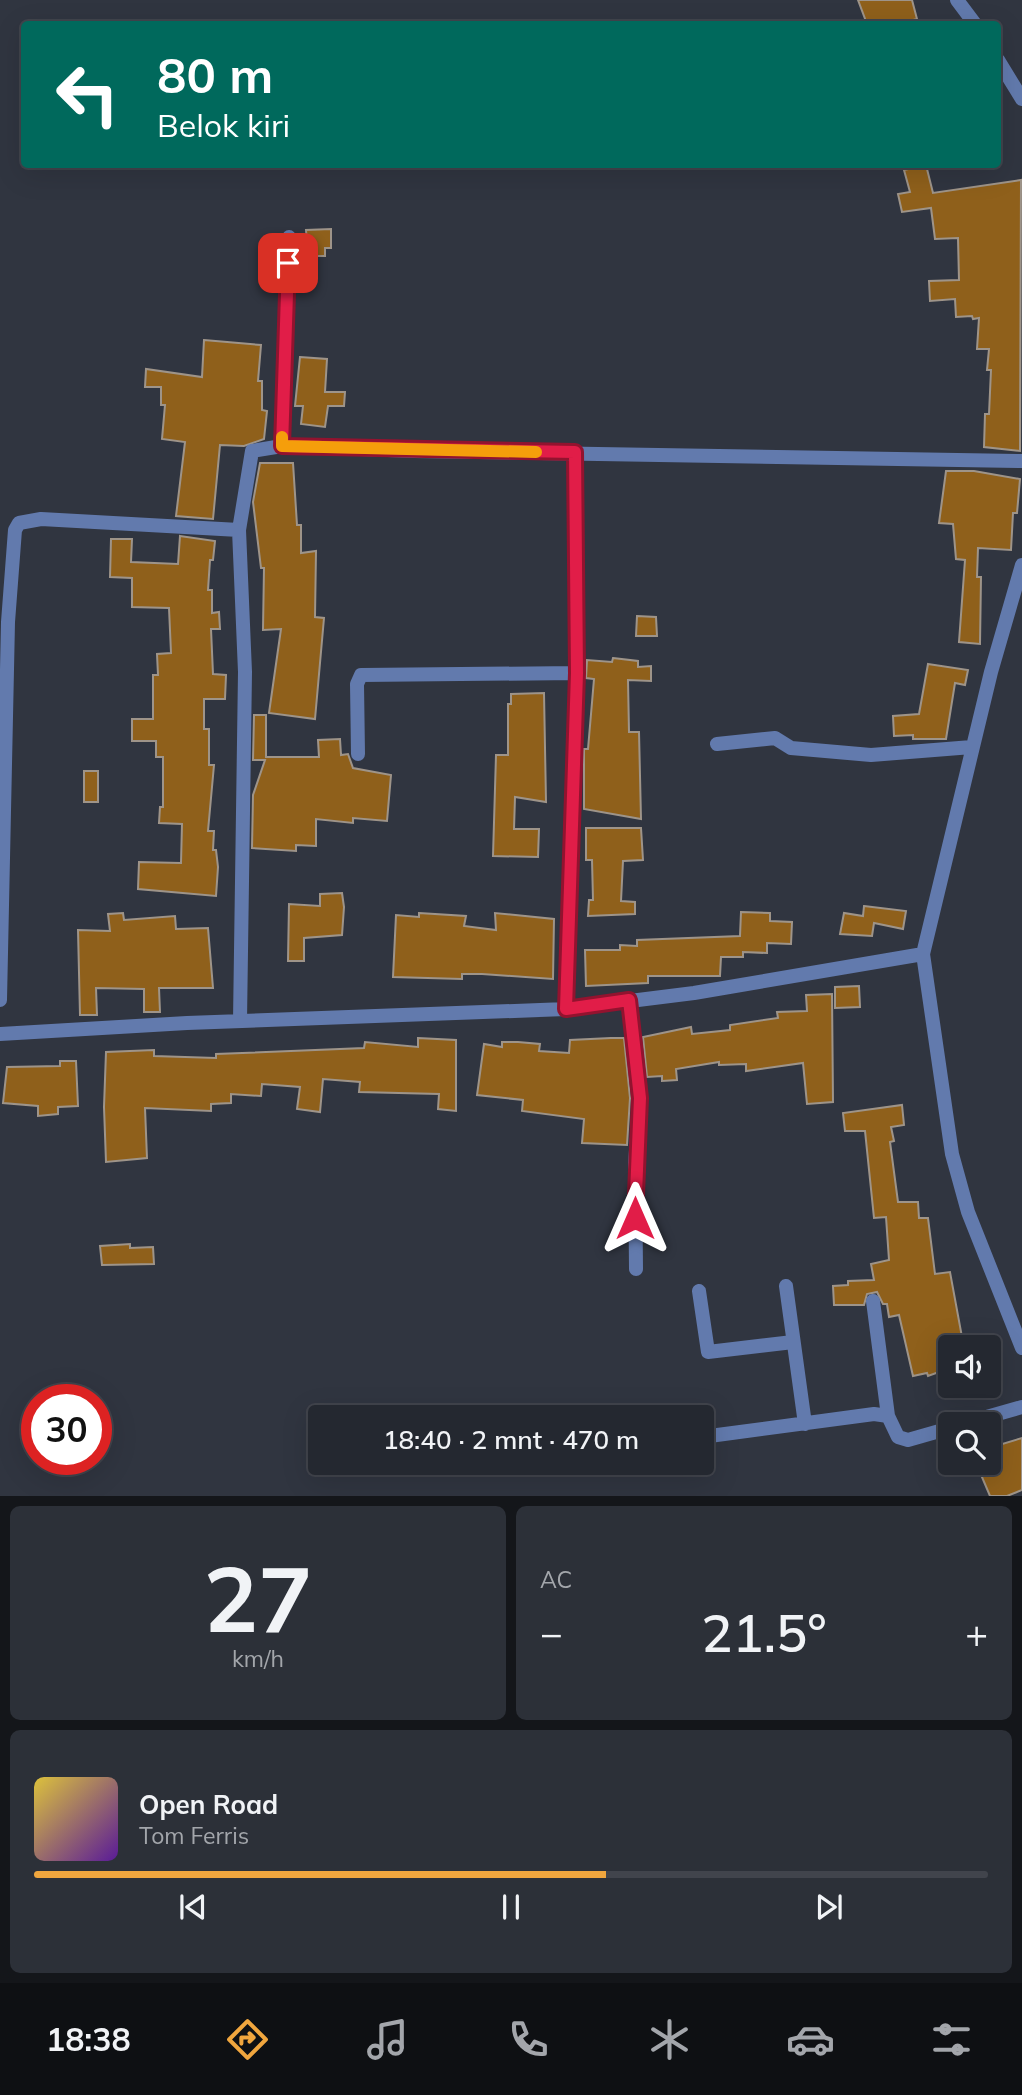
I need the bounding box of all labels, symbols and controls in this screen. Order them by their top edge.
text: 80 m [157,44,273,105]
icon: left [42,49,133,140]
text: Belok kiri [157,105,290,145]
pin [258,233,318,293]
icon: arrive [269,244,307,282]
position arrow [598,1181,672,1255]
map controls [938,1335,1001,1475]
button: sound [938,1335,1001,1398]
speed limit sign: 30 [21,1384,112,1475]
button: search [938,1412,1001,1475]
text: 18:40 · 2 mnt · 470 m [383,1423,639,1456]
text: 27 [203,1541,313,1655]
text: AC [540,1565,572,1594]
text: 21.5° [701,1600,827,1665]
text: − [540,1609,563,1657]
text: + [965,1609,988,1657]
text: km/h [232,1644,284,1673]
text: Open Road [139,1788,278,1821]
text: Tom Ferris [139,1821,249,1850]
icon: previous [174,1888,212,1926]
icon: pause [492,1888,530,1926]
icon: next [810,1888,848,1926]
icon: directions [223,2015,272,2064]
icon: music [363,2015,412,2064]
icon: phone [504,2015,553,2064]
icon: climate [645,2015,694,2064]
icon: car [786,2015,835,2064]
icon: filters [927,2015,976,2064]
text: 18:38 [46,2019,131,2059]

